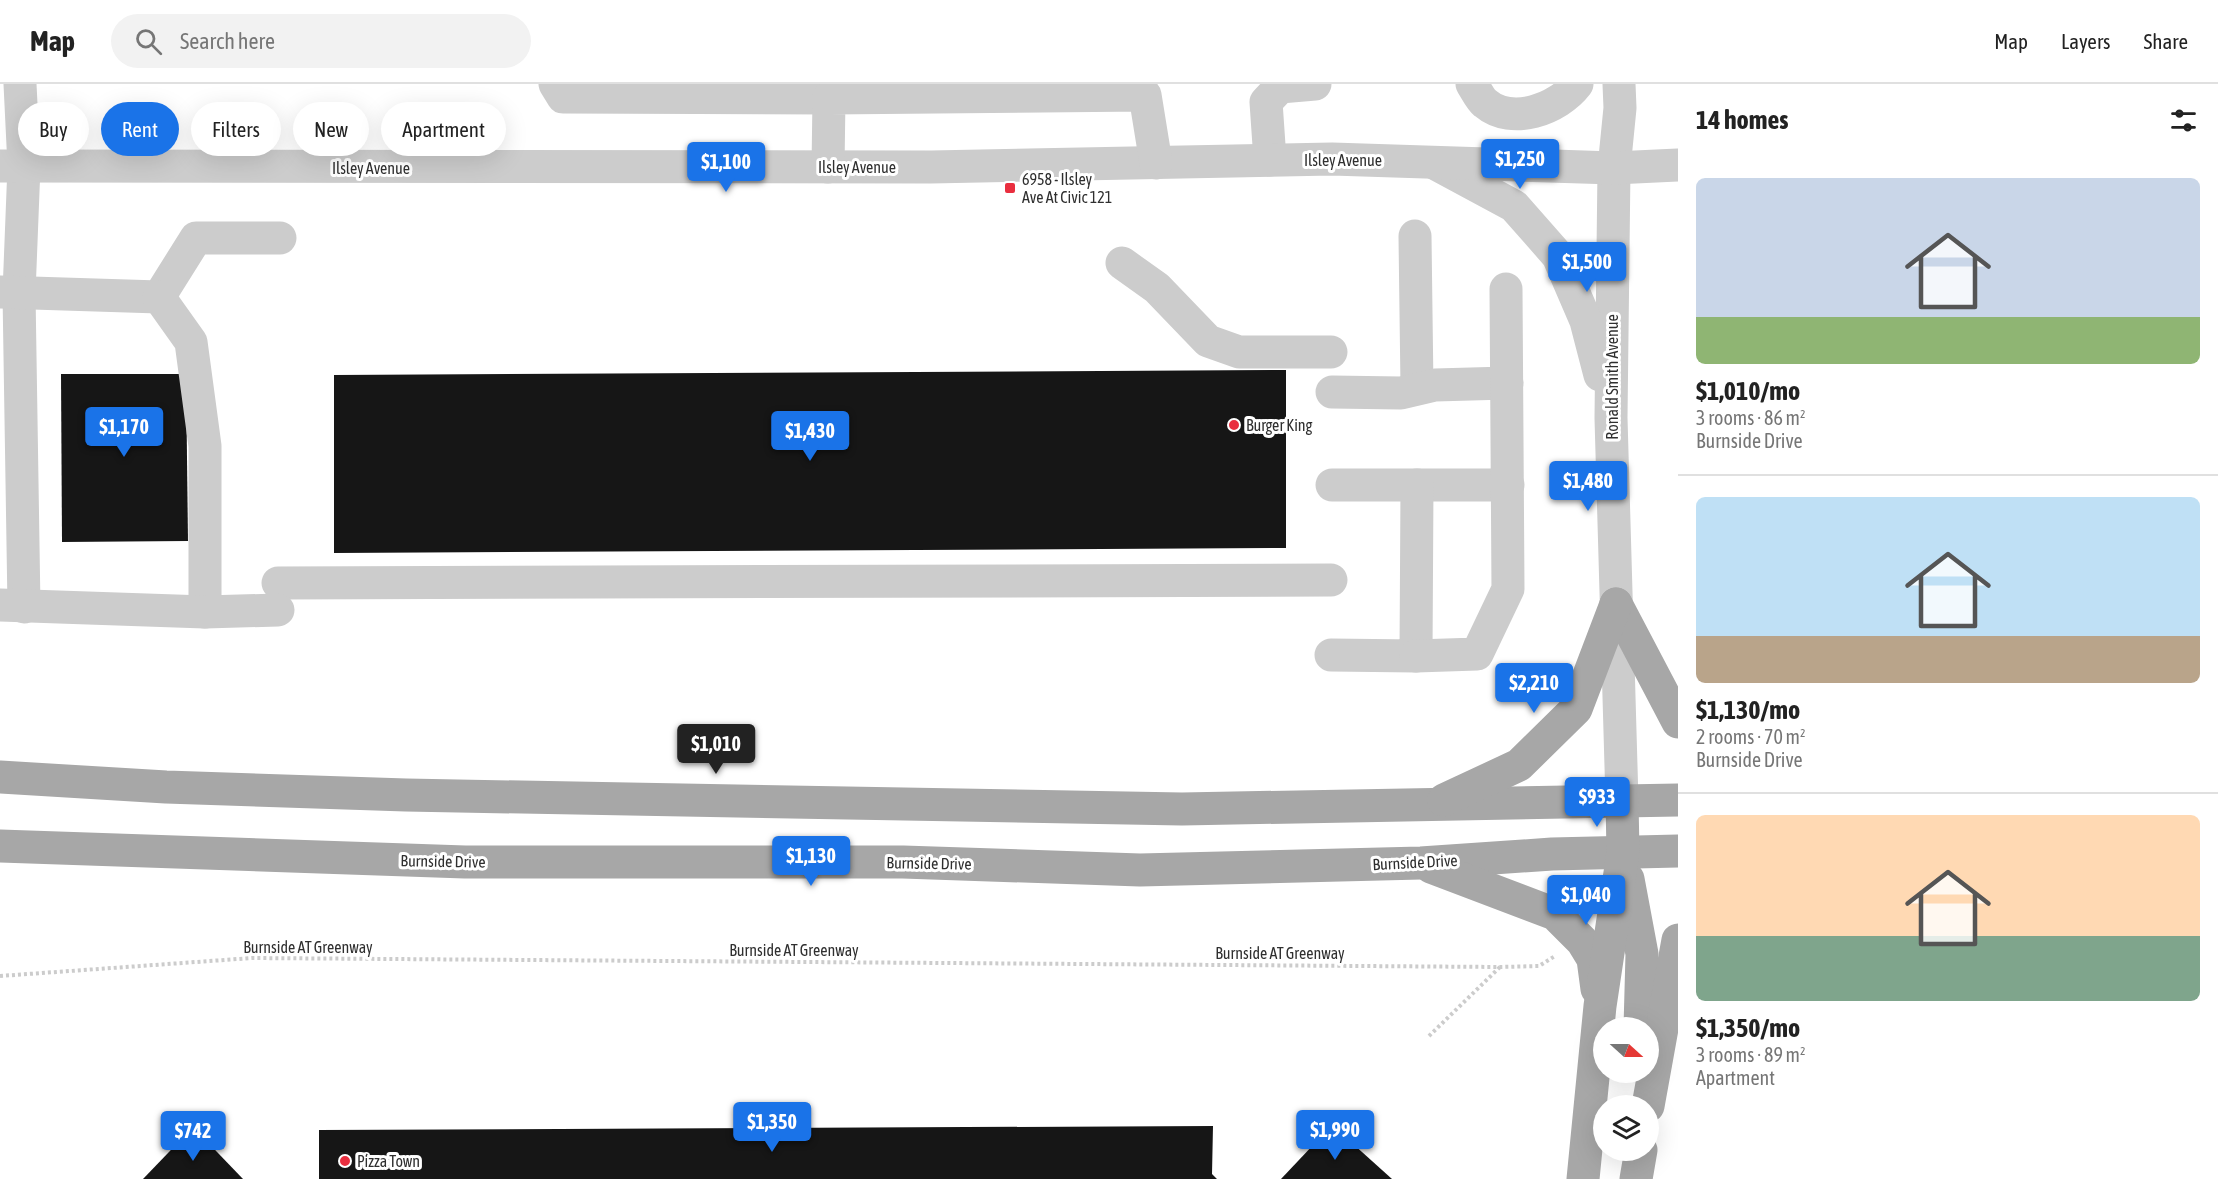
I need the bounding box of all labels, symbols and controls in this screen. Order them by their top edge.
search box [111,14,531,68]
text: Map [30,25,75,57]
icon: search [132,25,165,58]
text: Search here [180,28,275,54]
text: Map [1994,29,2028,53]
text: Layers [2061,29,2111,53]
text: Share [2144,29,2188,53]
chip: Buy [18,102,89,156]
chip: Rent [101,102,179,156]
chip: Filters [191,102,281,156]
chip: New [293,102,369,156]
chip: Apartment [381,102,506,156]
icon: filters [2167,104,2200,137]
text: 14 homes [1696,105,1789,135]
pin: $1,250 [1471,139,1569,190]
pin: $1,100 [677,142,775,193]
text: $1,250 [1495,147,1545,170]
text: $1,100 [701,150,751,173]
street label: Ilsley Avenue [1304,151,1382,170]
street label: Ilsley Avenue [818,158,896,177]
street label: Ilsley Avenue [332,159,410,178]
place label: 6958 - Ilsley Ave At Civic 121 [1022,170,1112,206]
marker: 6958 - Ilsley Ave At Civic 121 [1003,181,1017,195]
icon: home [1894,217,2002,325]
pin: $1,500 [1538,242,1636,293]
text: $1,500 [1562,250,1612,273]
street label: Ronald Smith Avenue [1603,314,1621,440]
text: $1,010/mo [1696,376,1800,406]
text: 3 rooms · 86 m² [1696,406,1806,429]
pin: $1,170 [75,407,173,458]
pin: $1,430 [761,411,859,462]
text: $1,170 [99,415,149,438]
place label: Burger King [1246,416,1313,435]
marker: Burger King [1227,418,1241,432]
text: $1,430 [785,419,835,442]
text: Burnside Drive [1696,429,1803,452]
pin: $1,480 [1539,461,1637,512]
text: $1,480 [1563,469,1613,492]
icon: home [1894,536,2002,644]
pin: $2,210 [1485,663,1583,714]
text: $2,210 [1509,671,1559,694]
text: $1,130/mo [1696,695,1800,725]
pin: $1,010 [667,724,765,775]
text: 2 rooms · 70 m² [1696,725,1806,748]
text: $1,010 [691,732,741,755]
text: Burnside Drive [1696,748,1803,771]
pin: $933 [1561,777,1633,828]
text: $933 [1579,785,1615,808]
pin: $1,130 [762,836,860,887]
text: $1,130 [786,844,836,867]
street label: Burnside Drive [400,851,486,871]
street label: Burnside Drive [1372,851,1458,873]
street label: Burnside Drive [886,853,972,873]
icon: home [1894,854,2002,962]
pin: $1,040 [1537,875,1635,926]
text: $1,040 [1561,883,1611,906]
street label: Burnside AT Greenway [243,938,373,957]
street label: Burnside AT Greenway [729,941,859,960]
street label: Burnside AT Greenway [1215,944,1345,963]
text: $1,350/mo [1696,1013,1800,1043]
north arrow [1593,1017,1659,1083]
map controls [1593,1017,1659,1161]
text: 3 rooms · 89 m² [1696,1043,1806,1066]
text: Apartment [1696,1066,1775,1089]
button: layers [1593,1095,1659,1161]
pin: $1,350 [723,1102,821,1153]
text: $1,350 [747,1110,797,1133]
pin: $1,990 [1286,1110,1384,1161]
pin: $742 [157,1111,229,1162]
text: $1,990 [1310,1118,1360,1141]
text: $742 [175,1119,211,1142]
place label: Pizza Town [357,1152,420,1170]
marker: Pizza Town [338,1154,352,1168]

